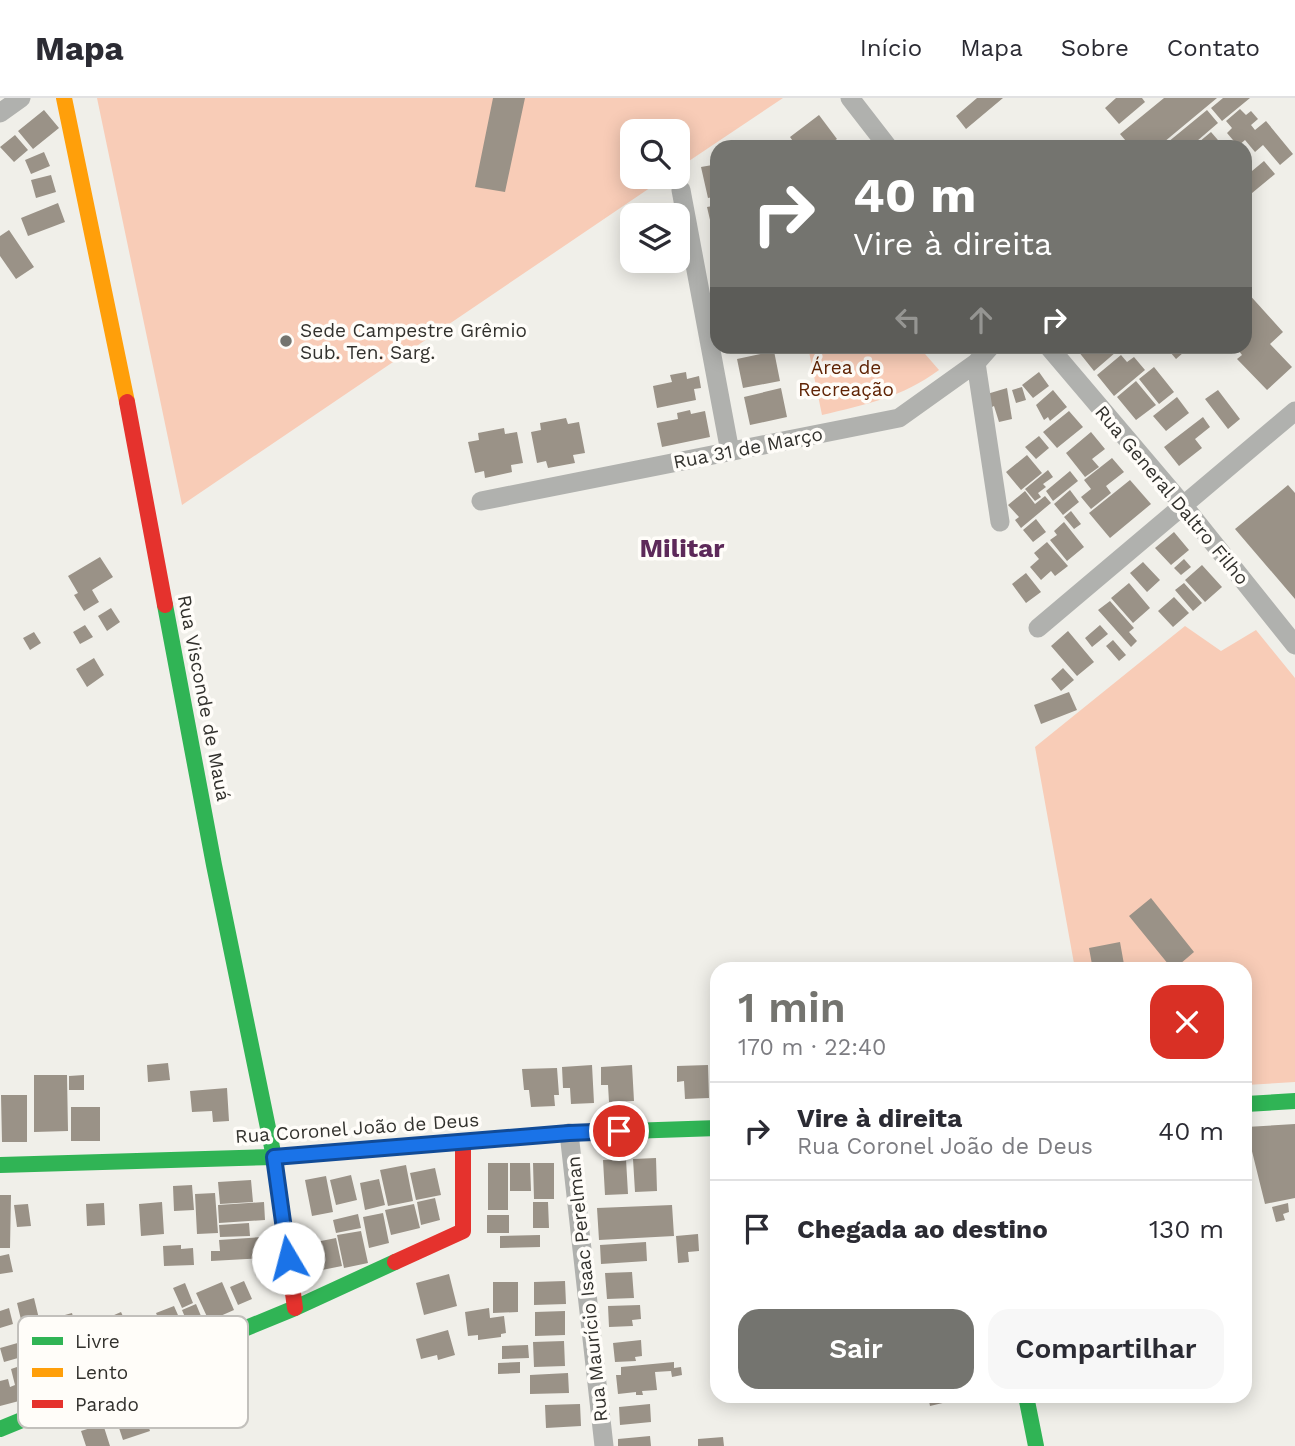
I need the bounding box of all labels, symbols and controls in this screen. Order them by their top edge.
text: Mapa [35,29,124,68]
text: Início [860,34,922,62]
text: Mapa [960,34,1023,62]
text: Sobre [1061,34,1129,62]
text: Contato [1167,34,1260,62]
map controls [620,119,690,273]
button: search [620,119,690,189]
text: 40 m [853,166,976,224]
icon: right [738,168,829,259]
button: layers [620,203,690,273]
text: Vire à direita [853,225,1052,263]
icon: left [889,301,927,339]
icon: ahead [962,301,1000,339]
icon: right [1035,301,1073,339]
place label: Sede Campestre Grêmio Sub. Ten. Sarg. [300,319,527,364]
marker: Sede Campestre Grêmio Sub. Ten. Sarg. [278,333,294,349]
park label: Área de Recreação [798,356,894,401]
street label: Rua General Daltro Filho [1090,401,1254,589]
street label: Rua 31 de Março [671,422,825,474]
district label: Militar [639,533,725,563]
street label: Rua Visconde de Mauá [173,593,235,803]
text: 1 min [738,983,846,1032]
button: close [1150,985,1224,1059]
text: 170 m · 22:40 [738,1034,886,1061]
pin [589,1101,649,1161]
text: Vire à direita [797,1103,962,1133]
street label: Rua Coronel João de Deus [234,1108,480,1148]
icon: arrive [600,1112,638,1150]
icon: right [738,1112,776,1150]
text: 40 m [1158,1116,1224,1146]
text: Rua Coronel João de Deus [797,1133,1093,1160]
street label: Rua Maurício Isaac Perelman [562,1155,612,1423]
icon: arrive [738,1210,776,1248]
text: Chegada ao destino [797,1214,1048,1244]
text: 130 m [1149,1214,1224,1244]
position arrow [251,1221,325,1295]
button: Sair [738,1309,974,1389]
button: Compartilhar [988,1309,1224,1389]
legend [18,1316,248,1428]
text: Livre [75,1330,120,1353]
text: Lento [75,1361,128,1384]
text: Parado [75,1393,139,1416]

